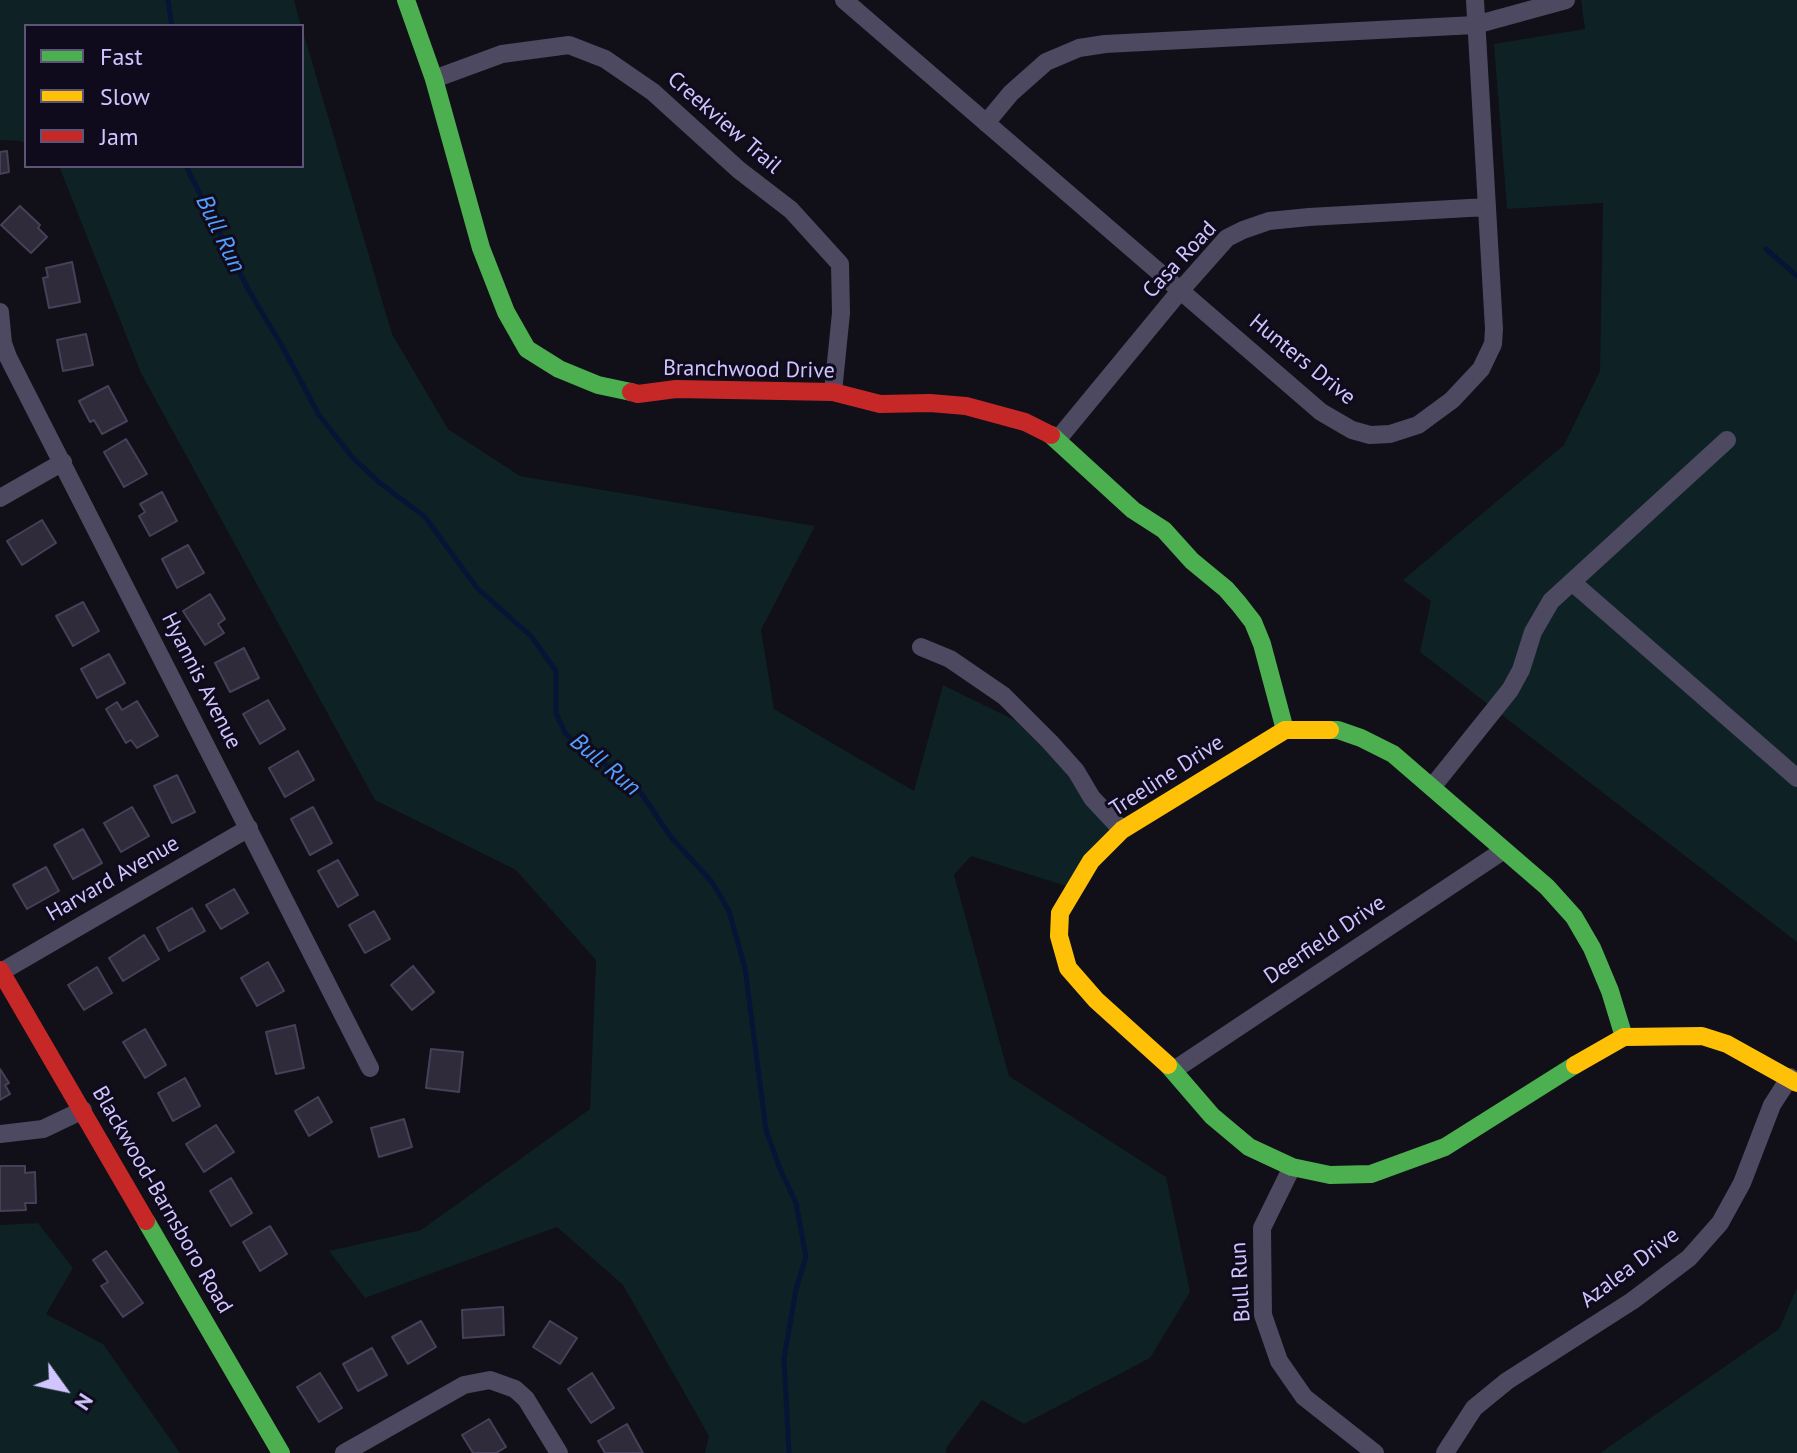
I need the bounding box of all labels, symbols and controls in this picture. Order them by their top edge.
legend [24,24,304,168]
text: Fast [100,41,143,72]
street label: Creekview Trail [662,66,786,180]
text: Slow [100,81,150,112]
text: Jam [100,121,138,152]
water label: Bull Run [189,190,251,278]
street label: Casa Road [1138,216,1222,304]
street label: Hunters Drive [1244,309,1360,411]
street label: Branchwood Drive [663,355,835,385]
street label: Hyannis Avenue [155,608,247,754]
water label: Bull Run [564,727,646,803]
street label: Treeline Drive [1105,729,1229,823]
street label: Harvard Avenue [42,830,184,928]
street label: Deerfield Drive [1259,890,1391,990]
street label: Blackwood-Barnsboro Road [86,1082,238,1318]
street label: Azalea Drive [1575,1222,1685,1314]
street label: Bull Run [1226,1241,1256,1323]
north arrow [24,1349,104,1429]
text: N [68,1388,100,1416]

